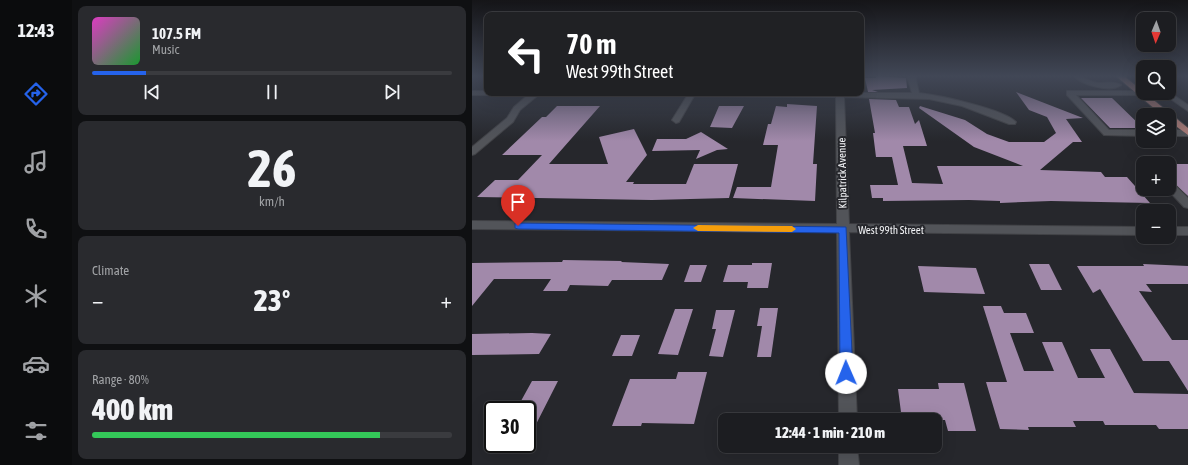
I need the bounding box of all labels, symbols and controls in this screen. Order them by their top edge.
north arrow [1136,12,1176,52]
map controls [1136,12,1176,244]
text: 12:43 [17,20,55,41]
text: 107.5 FM [152,25,201,42]
icon: left [500,28,552,80]
text: 70 m [566,28,616,60]
text: Music [152,42,179,57]
button: search [1136,60,1176,100]
text: West 99th Street [566,61,673,82]
icon: directions [22,80,50,108]
icon: previous [141,81,163,103]
icon: pause [261,81,283,103]
icon: next [381,81,403,103]
button: layers [1136,108,1176,148]
street label: Kilpatrick Avenue [835,137,849,209]
text: 26 [248,138,296,198]
icon: music [22,148,50,176]
button: + [1136,156,1176,196]
pin [501,185,535,226]
icon: arrive [507,191,529,213]
text: km/h [259,194,285,209]
button: − [1136,204,1176,244]
icon: phone [22,215,50,243]
street label: West 99th Street [858,224,924,236]
text: Climate [92,263,129,278]
icon: climate [22,282,50,310]
text: 23° [254,283,290,317]
text: − [92,287,103,313]
text: + [441,287,452,313]
icon: car [22,350,50,378]
position arrow [825,352,867,394]
text: Range · 80% [92,372,149,387]
text: 400 km [92,392,173,426]
speed limit sign: 30 [484,401,536,453]
icon: filters [22,417,50,445]
text: 12:44 · 1 min · 210 m [775,424,885,441]

